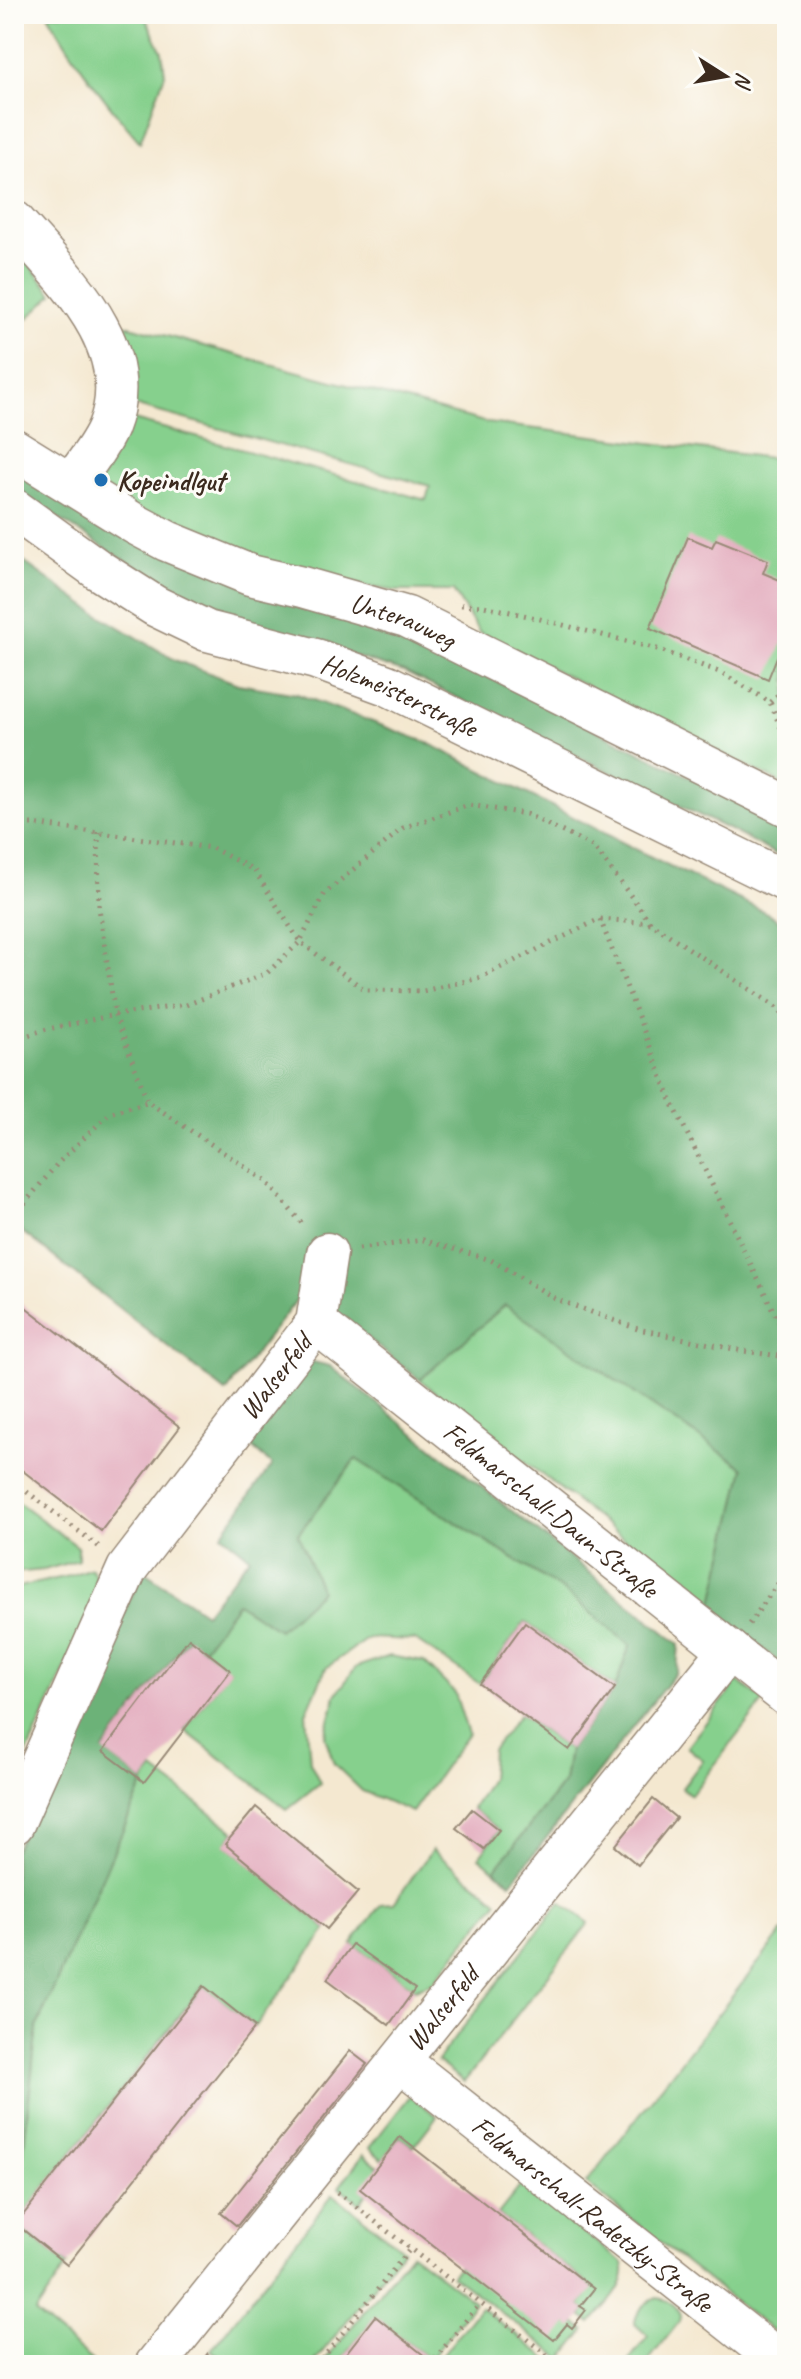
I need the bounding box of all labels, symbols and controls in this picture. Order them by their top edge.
north arrow [685,36,765,116]
text: N [728,70,759,92]
place label: Kopeindlgut [117,463,229,498]
marker: Kopeindlgut [92,471,110,489]
street label: Unterauweg [347,584,463,657]
street label: Holzmeisterstraße [316,645,485,745]
street label: Walserfeld [231,1323,322,1426]
street label: Feldmarschall-Daun-Straße [437,1414,667,1606]
street label: Walserfeld [397,1955,489,2057]
street label: Feldmarschall-Radetzky-Straße [465,2107,722,2321]

